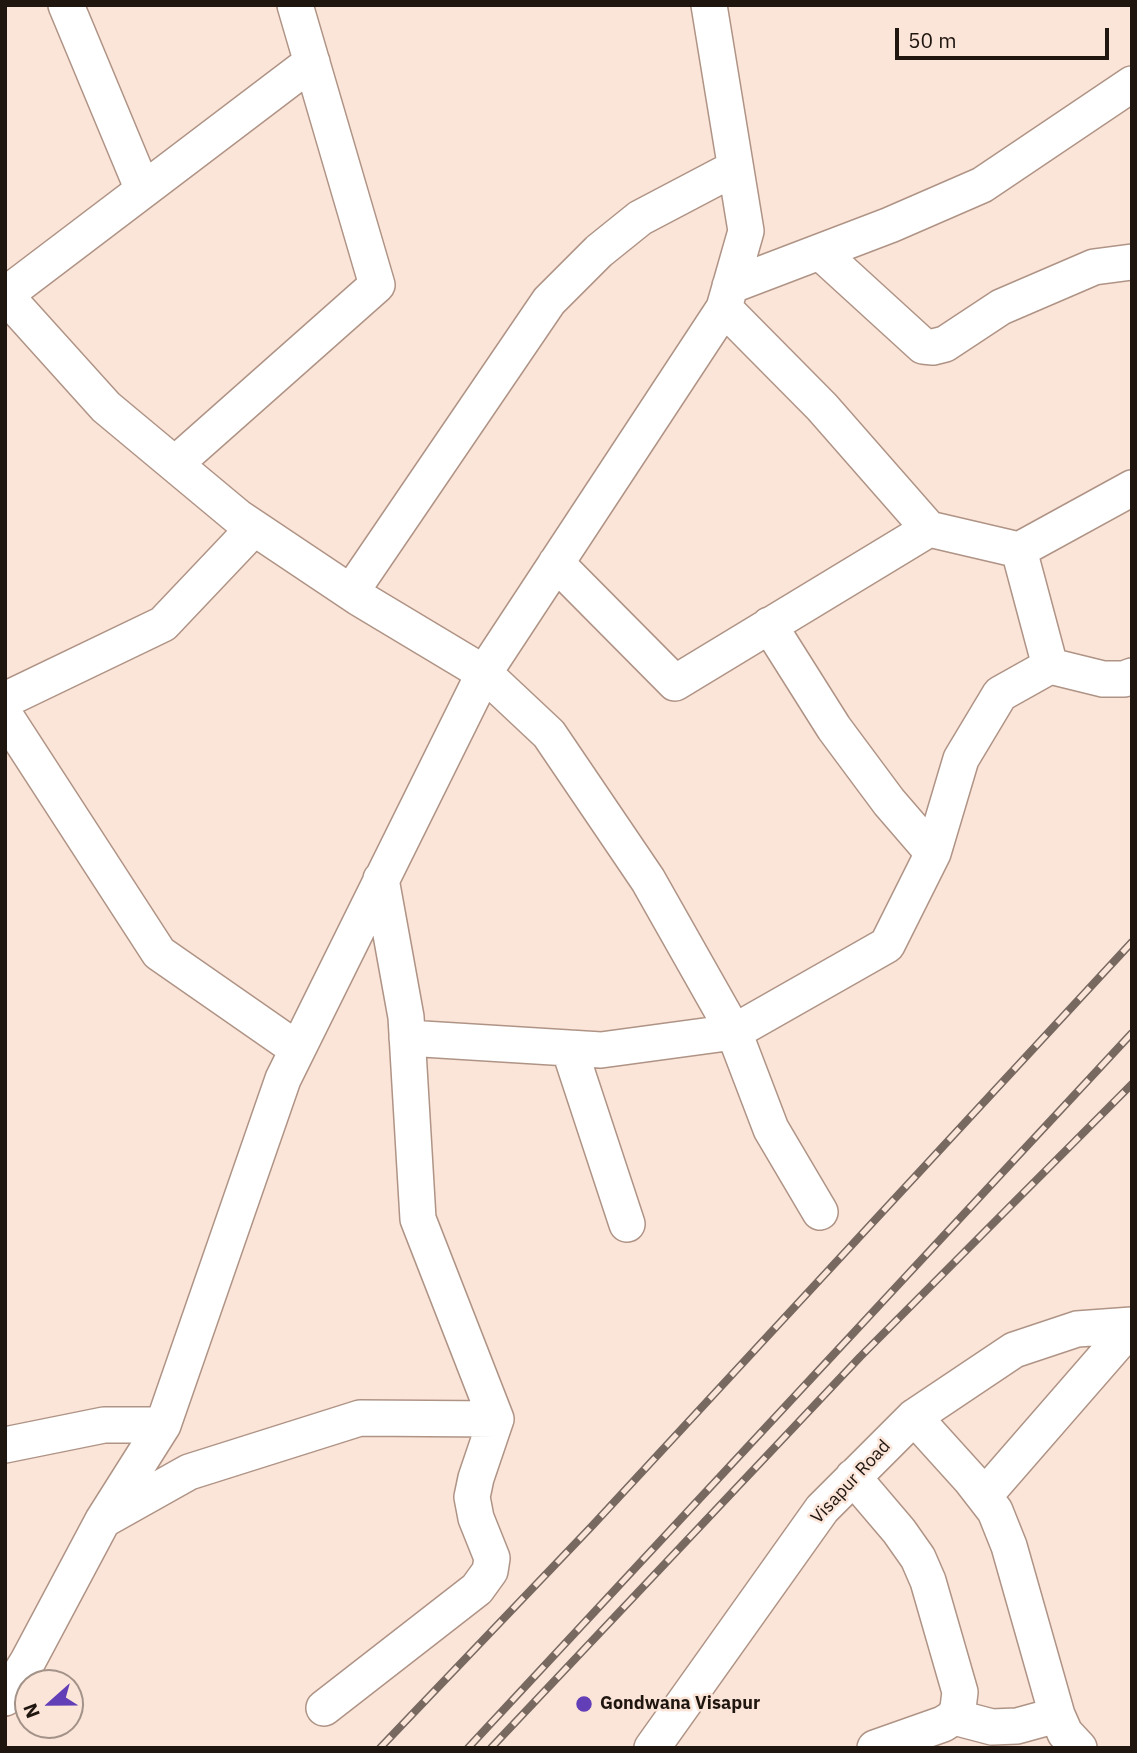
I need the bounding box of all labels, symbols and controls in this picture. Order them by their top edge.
scale bar [899,14,1112,58]
text: 50 m [908,26,957,54]
street label: Visapur Road [807,1436,895,1528]
north arrow [14,1669,84,1739]
place label: Gondwana Visapur [600,1693,760,1715]
marker: Gondwana Visapur [574,1694,594,1714]
text: N [18,1700,45,1722]

